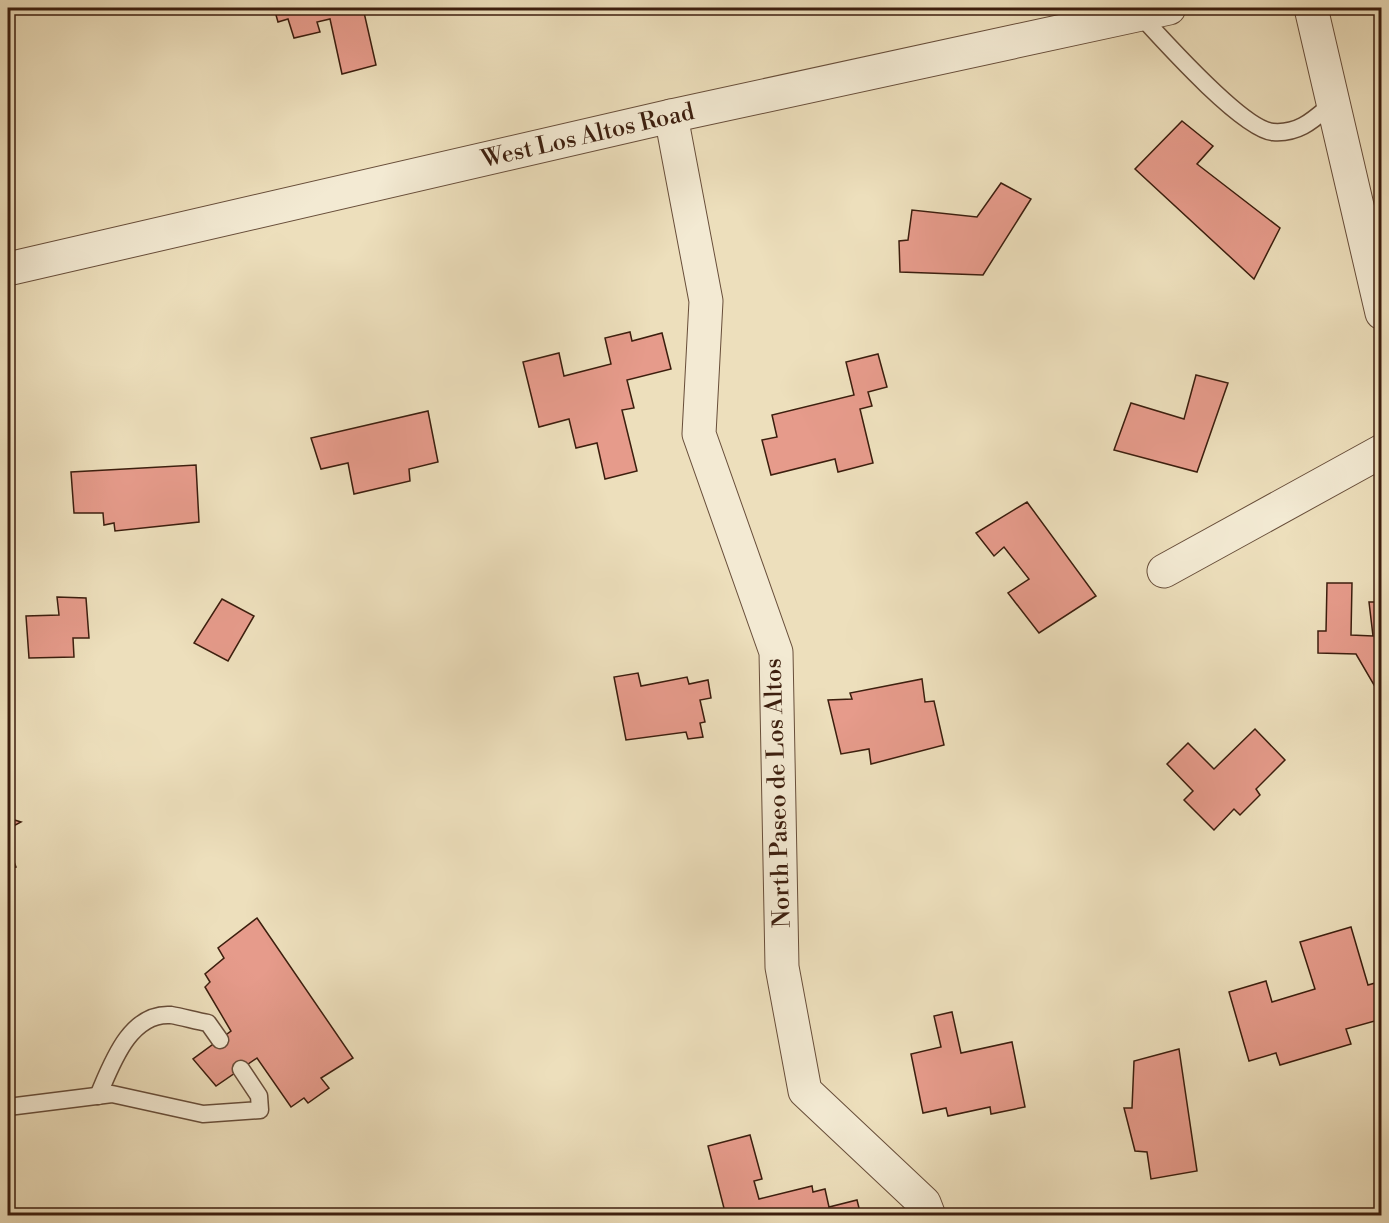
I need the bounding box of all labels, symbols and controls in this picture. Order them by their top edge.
street label: West Los Altos Road [478,97,698,175]
street label: North Paseo de Los Altos [758,658,798,928]

